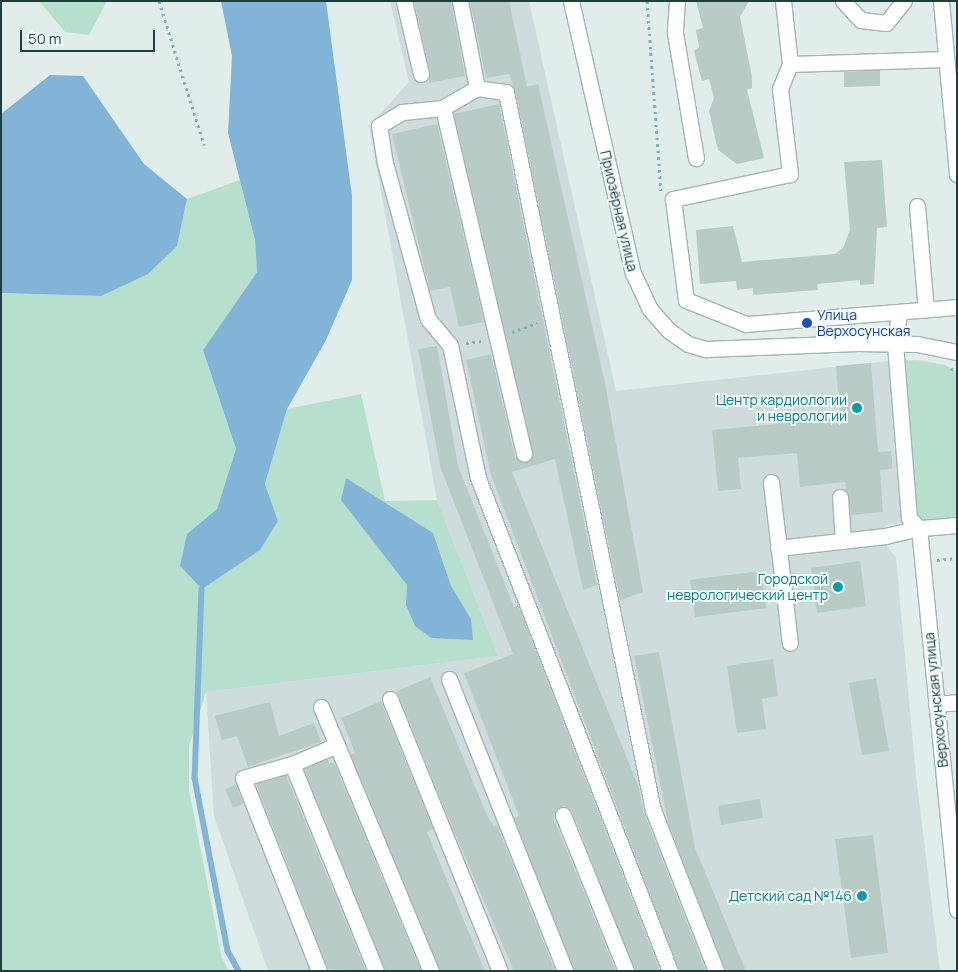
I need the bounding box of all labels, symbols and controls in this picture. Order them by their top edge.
scale bar [22,20,158,52]
text: 50 m [28,28,62,49]
street label: Приозёрная улица [597,149,641,273]
place label: Улица Верхосунская [817,307,910,340]
marker: Улица Верхосунская [801,317,813,329]
place label: Центр кардиологии и неврологии [716,392,847,424]
marker: Центр кардиологии и неврологии [851,402,863,414]
place label: Городской неврологический центр [667,571,828,604]
marker: Городской неврологический центр [832,581,844,593]
street label: Верхосунская улица [921,632,951,768]
place label: Детский сад №146 [729,888,852,904]
marker: Детский сад №146 [856,890,868,902]

